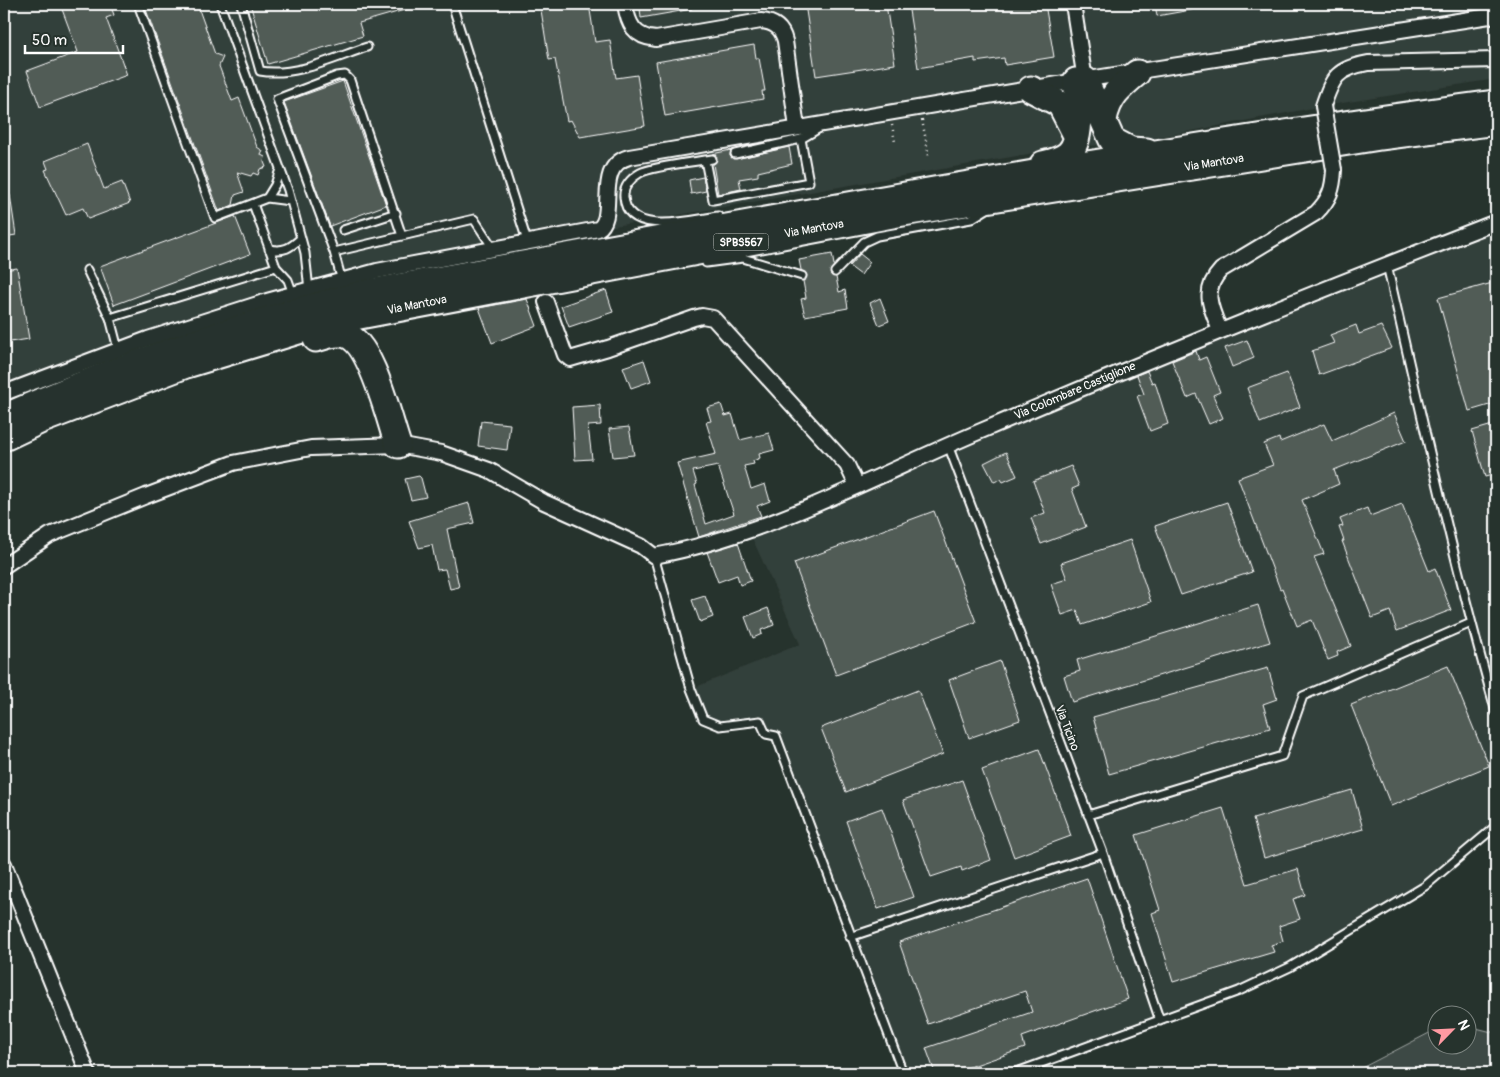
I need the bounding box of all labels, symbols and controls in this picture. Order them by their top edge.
scale bar [25,22,122,54]
text: 50 m [32,31,67,50]
street label: Via Mantova [1183,151,1245,175]
street label: Via Mantova [783,216,845,242]
road number: SPBS567 [714,233,768,250]
street label: Via Mantova [386,292,448,318]
street label: Via Colombare Castiglione [1012,359,1138,423]
street label: Via Ticino [1051,703,1083,754]
north arrow [1428,1004,1478,1054]
text: N [1454,1017,1473,1033]

